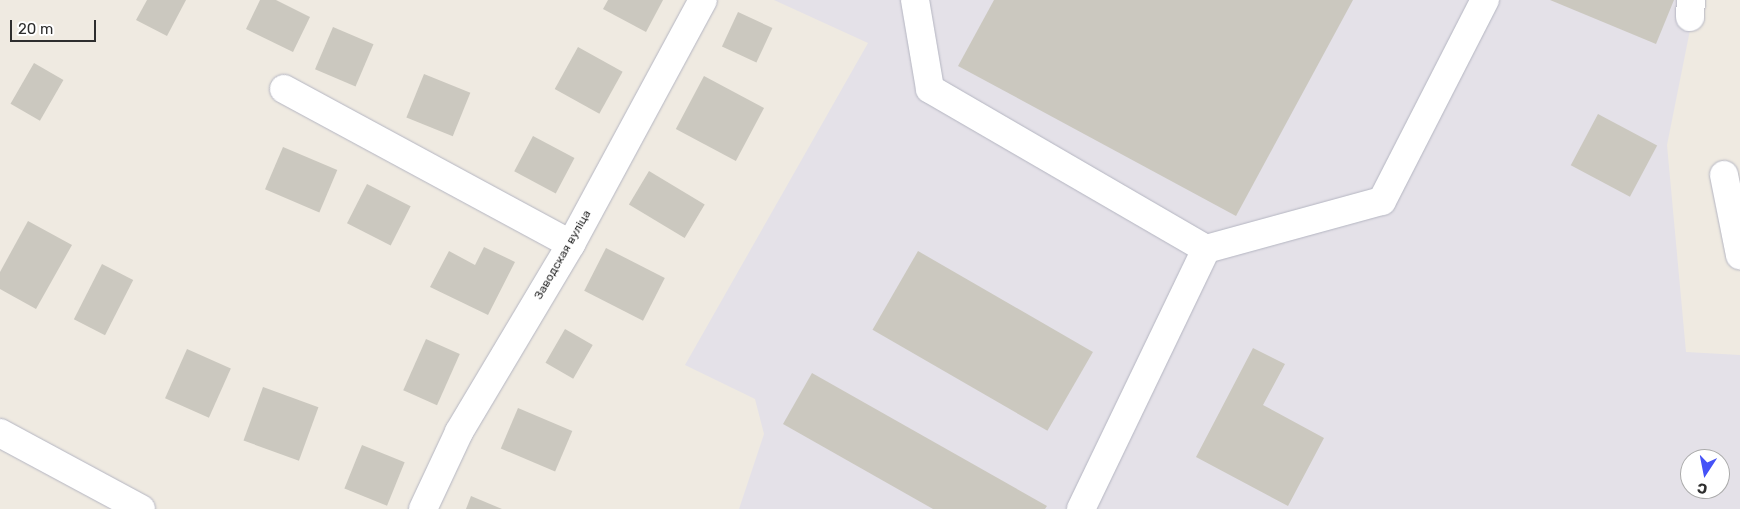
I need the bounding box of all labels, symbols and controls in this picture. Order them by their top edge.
scale bar [12,10,99,42]
text: 20 m [18,20,53,38]
street label: Заводская вуліца [532,208,594,302]
north arrow [1680,449,1730,499]
text: С [1696,479,1709,498]

